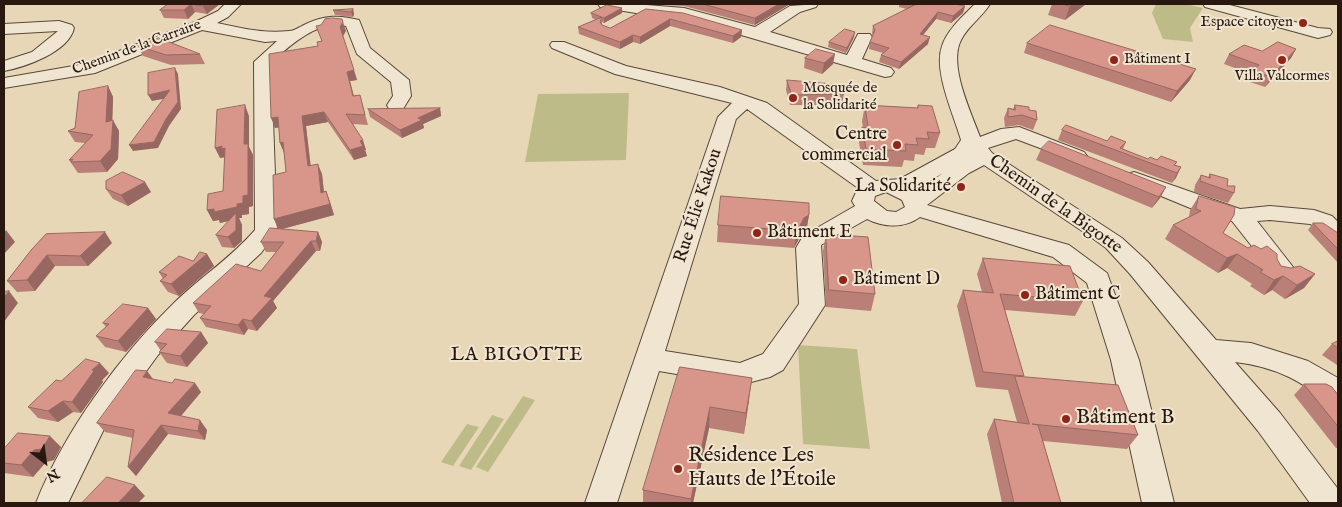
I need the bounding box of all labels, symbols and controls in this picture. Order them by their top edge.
place label: Espace citoyen [1201,14,1293,32]
street label: Chemin de la Carraire [70,16,204,80]
marker: Espace citoyen [1297,17,1309,29]
place label: Bâtiment I [1124,51,1191,69]
marker: Bâtiment I [1108,54,1120,66]
marker: Villa Valcormes [1276,54,1288,66]
place label: Villa Valcormes [1235,68,1329,86]
place label: Mosquée de la Solidarité [803,80,877,115]
marker: Mosquée de la Solidarité [787,92,799,104]
place label: Centre commercial [802,124,887,166]
marker: Centre commercial [891,139,903,151]
street label: Rue Élie Kakou [670,146,728,266]
street label: Chemin de la Bigotte [984,151,1126,259]
place label: La Solidarité [855,176,951,198]
marker: La Solidarité [955,181,967,193]
place label: Bâtiment E [767,222,852,244]
marker: Bâtiment E [751,227,763,239]
place label: Bâtiment D [853,269,940,291]
marker: Bâtiment D [837,274,849,286]
place label: Bâtiment C [1035,284,1120,306]
marker: Bâtiment C [1019,289,1031,301]
district label: LA BIGOTTE [449,345,585,367]
place label: Bâtiment B [1076,406,1174,432]
marker: Bâtiment B [1060,413,1072,425]
north arrow [20,437,70,487]
place label: Résidence Les Hauts de l'Étoile [688,444,836,494]
marker: Résidence Les Hauts de l'Étoile [672,463,684,475]
text: N [43,464,62,486]

